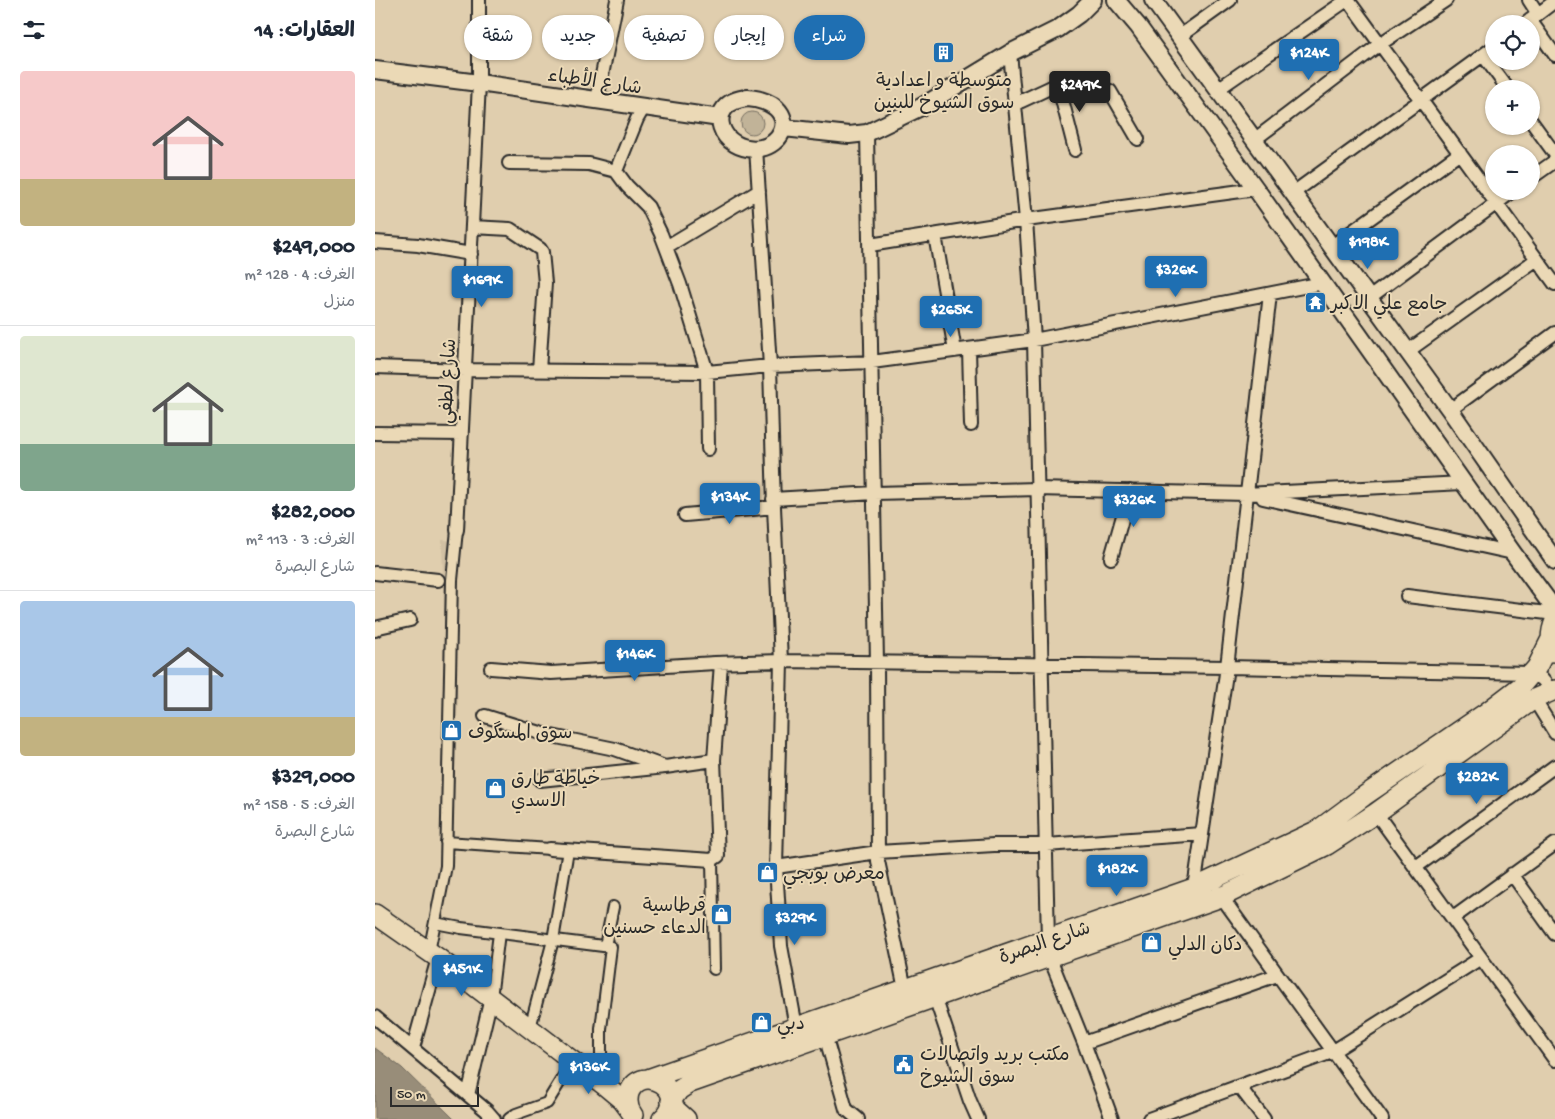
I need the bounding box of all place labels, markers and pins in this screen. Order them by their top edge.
pin: $124K [1274,38,1344,81]
building icon: متوسطة و اعدادية سوق الشيوخ للبنين [932,41,956,65]
pin: $249K [1045,70,1115,113]
place label: متوسطة و اعدادية سوق الشيوخ للبنين [874,71,1014,116]
pin: $198K [1333,228,1403,270]
pin: $326K [1141,256,1211,298]
pin: $169K [447,266,517,308]
temple icon: جامع علي الاكبر [1303,290,1327,314]
place label: جامع علي الاكبر [1329,294,1447,319]
pin: $265K [916,296,986,338]
pin: $134K [695,482,765,525]
pin: $326K [1099,486,1169,528]
pin: $146K [600,640,670,682]
shop icon: سوق المسگوف [440,719,464,743]
place label: سوق المسگوف [468,721,573,746]
pin: $282K [1442,762,1512,805]
place label: خياطة طارق الاسدي [511,769,600,814]
shop icon: خياطة طارق الاسدي [483,776,507,800]
pin: $182K [1082,854,1152,897]
shop icon: معرض بوبجي [755,860,779,884]
place label: معرض بوبجي [783,864,885,889]
place label: قرطاسية الدعاء حسنين [603,896,706,941]
shop icon: قرطاسية الدعاء حسنين [710,903,734,927]
pin: $329K [760,904,830,946]
shop icon: دكان الدلي [1140,931,1164,955]
place label: دكان الدلي [1168,935,1243,960]
pin: $451K [427,954,497,997]
shop icon: دبي [749,1010,773,1034]
place label: دبي [777,1014,805,1039]
place label: مكتب بريد واتصالات سوق الشيوخ [920,1045,1070,1090]
pin: $136K [554,1052,624,1095]
public building icon: مكتب بريد واتصالات سوق الشيوخ [892,1052,916,1076]

